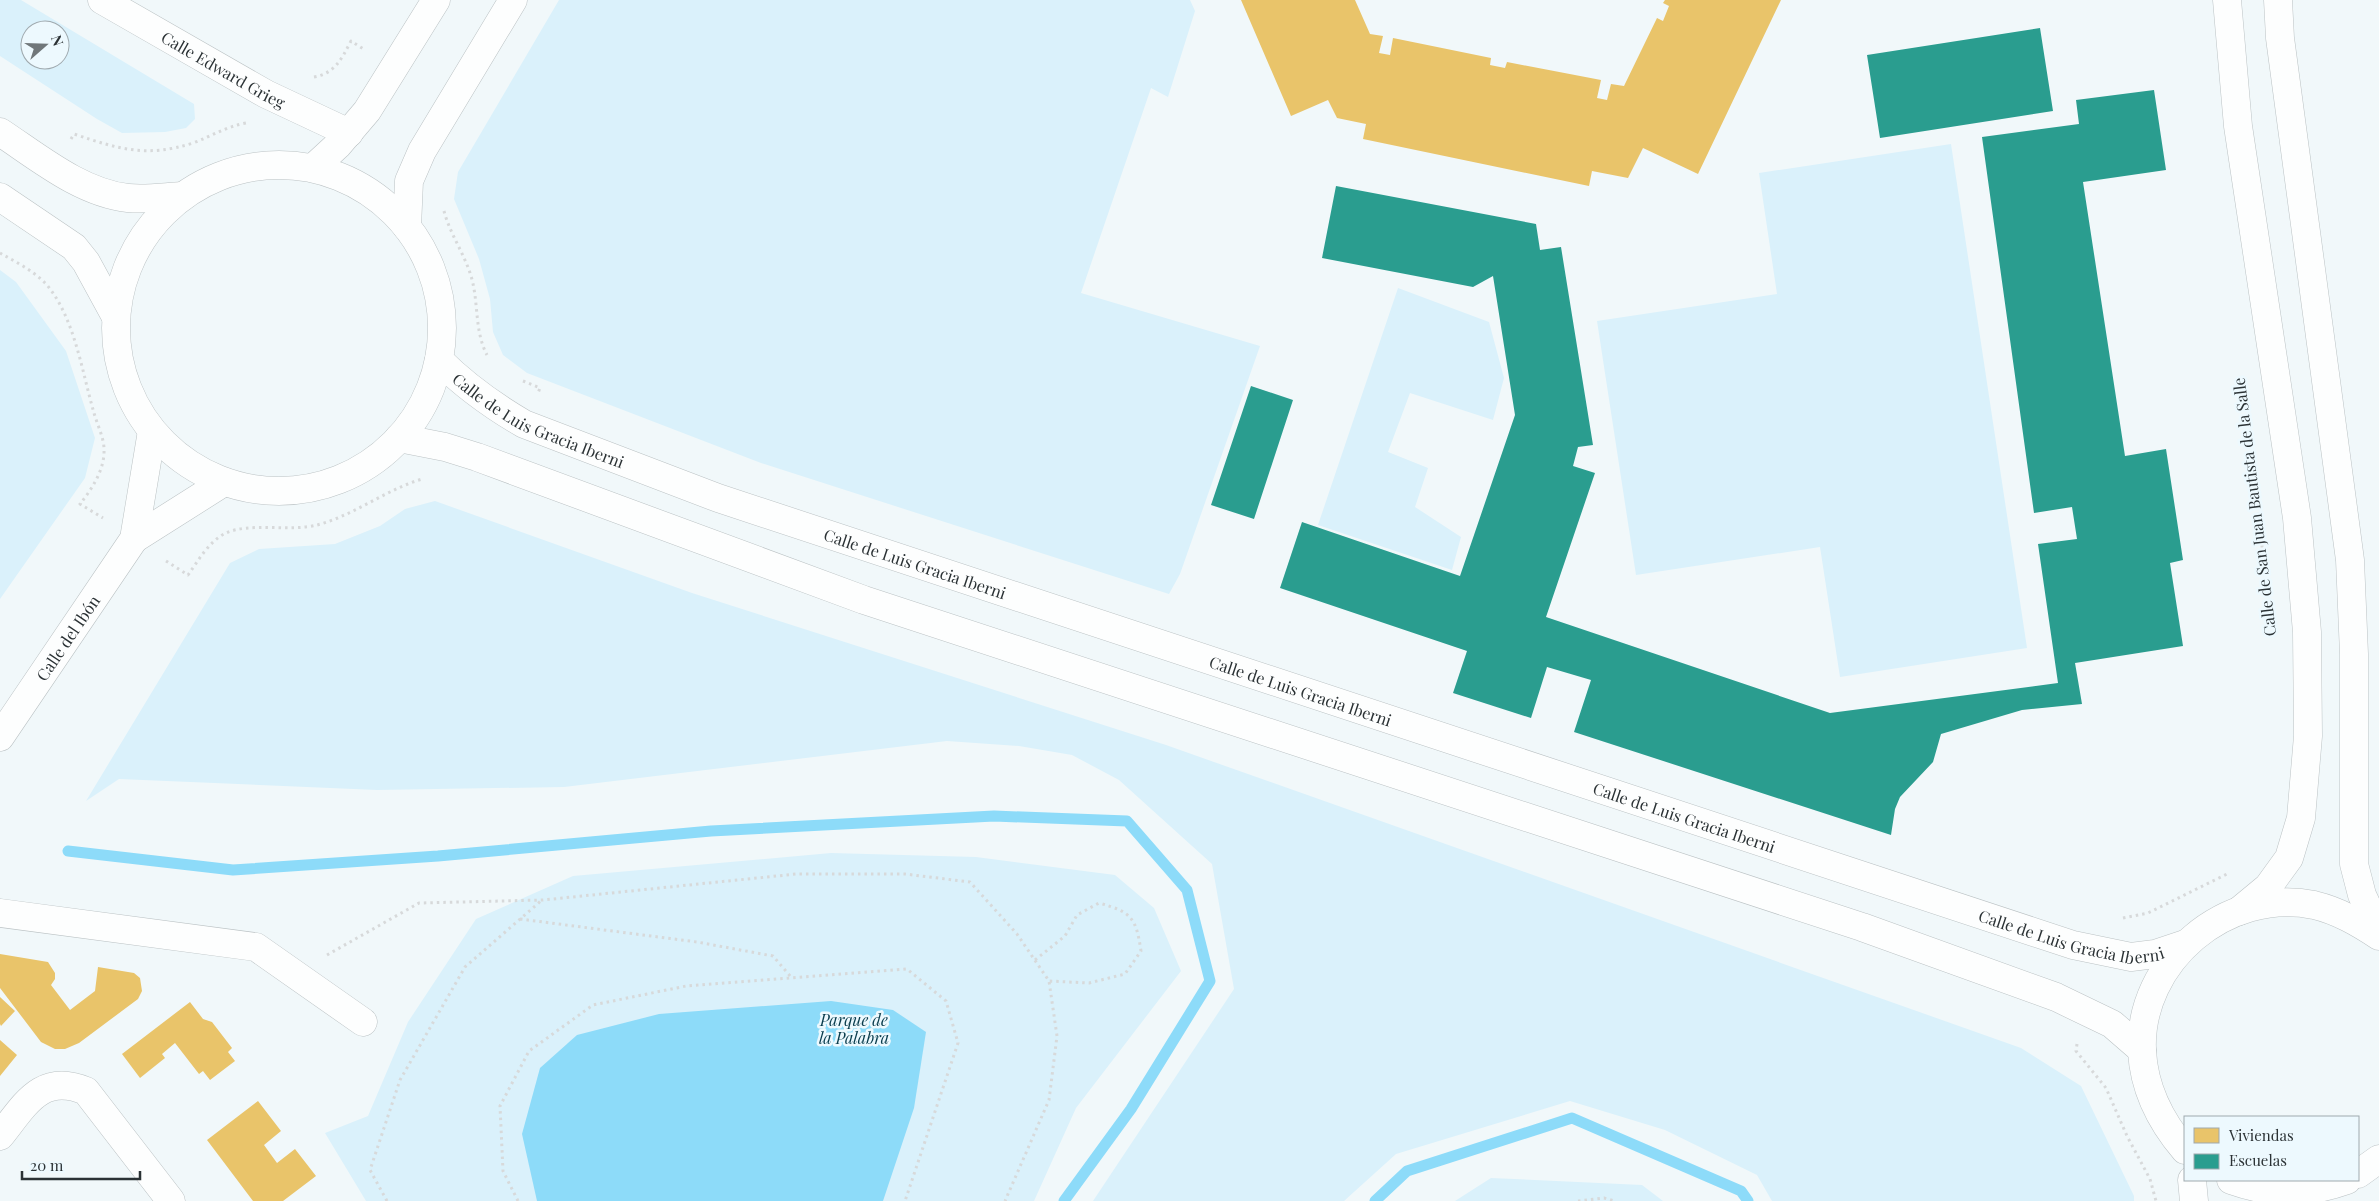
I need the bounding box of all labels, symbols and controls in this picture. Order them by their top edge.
north arrow [20,20,70,70]
street label: Calle Edward Grieg [158,26,290,112]
text: N [47,32,68,48]
street label: Calle de Luis Gracia Iberni [449,368,628,472]
street label: Calle de San Juan Bautista de la Salle [2228,376,2280,638]
street label: Calle de Luis Gracia Iberni [821,523,1009,603]
street label: Calle del Ibón [31,590,104,684]
street label: Calle de Luis Gracia Iberni [1207,650,1395,730]
street label: Calle de Luis Gracia Iberni [1591,777,1779,857]
street label: Calle de Luis Gracia Iberni [1976,904,2167,968]
park label: Parque de la Palabra [819,1009,889,1048]
legend [2184,1116,2359,1181]
text: Viviendas [2228,1125,2294,1145]
scale bar [22,1148,140,1180]
text: Escuelas [2229,1150,2287,1170]
text: 20 m [30,1155,64,1175]

